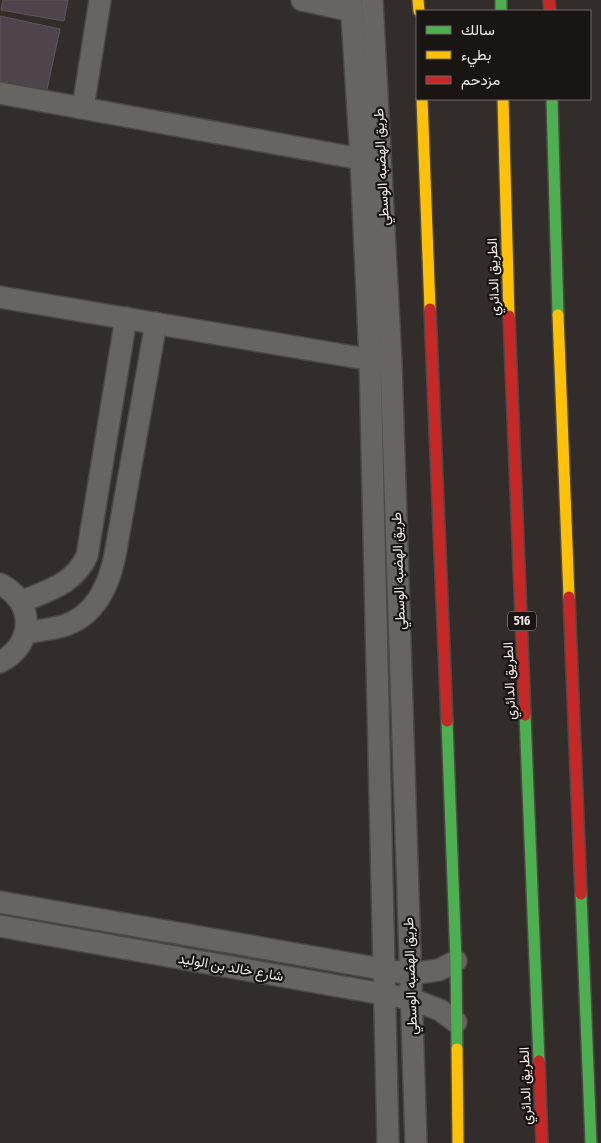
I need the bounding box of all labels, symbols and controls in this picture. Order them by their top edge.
legend [416,10,591,100]
text: سالك [461,21,495,39]
text: بطيء [461,46,491,68]
text: مزدحم [461,71,500,90]
street label: طريق الهضبه الوسطي [370,108,396,226]
street label: الطريق الدائري [484,238,506,316]
street label: طريق الهضبه الوسطي [388,512,412,630]
road number: 516 [508,612,536,630]
street label: الطريق الدائري [500,642,522,720]
street label: طريق الهضبه الوسطي [400,917,424,1035]
street label: شارع خالد بن الوليد [176,950,285,987]
street label: الطريق الدائري [516,1047,538,1125]

